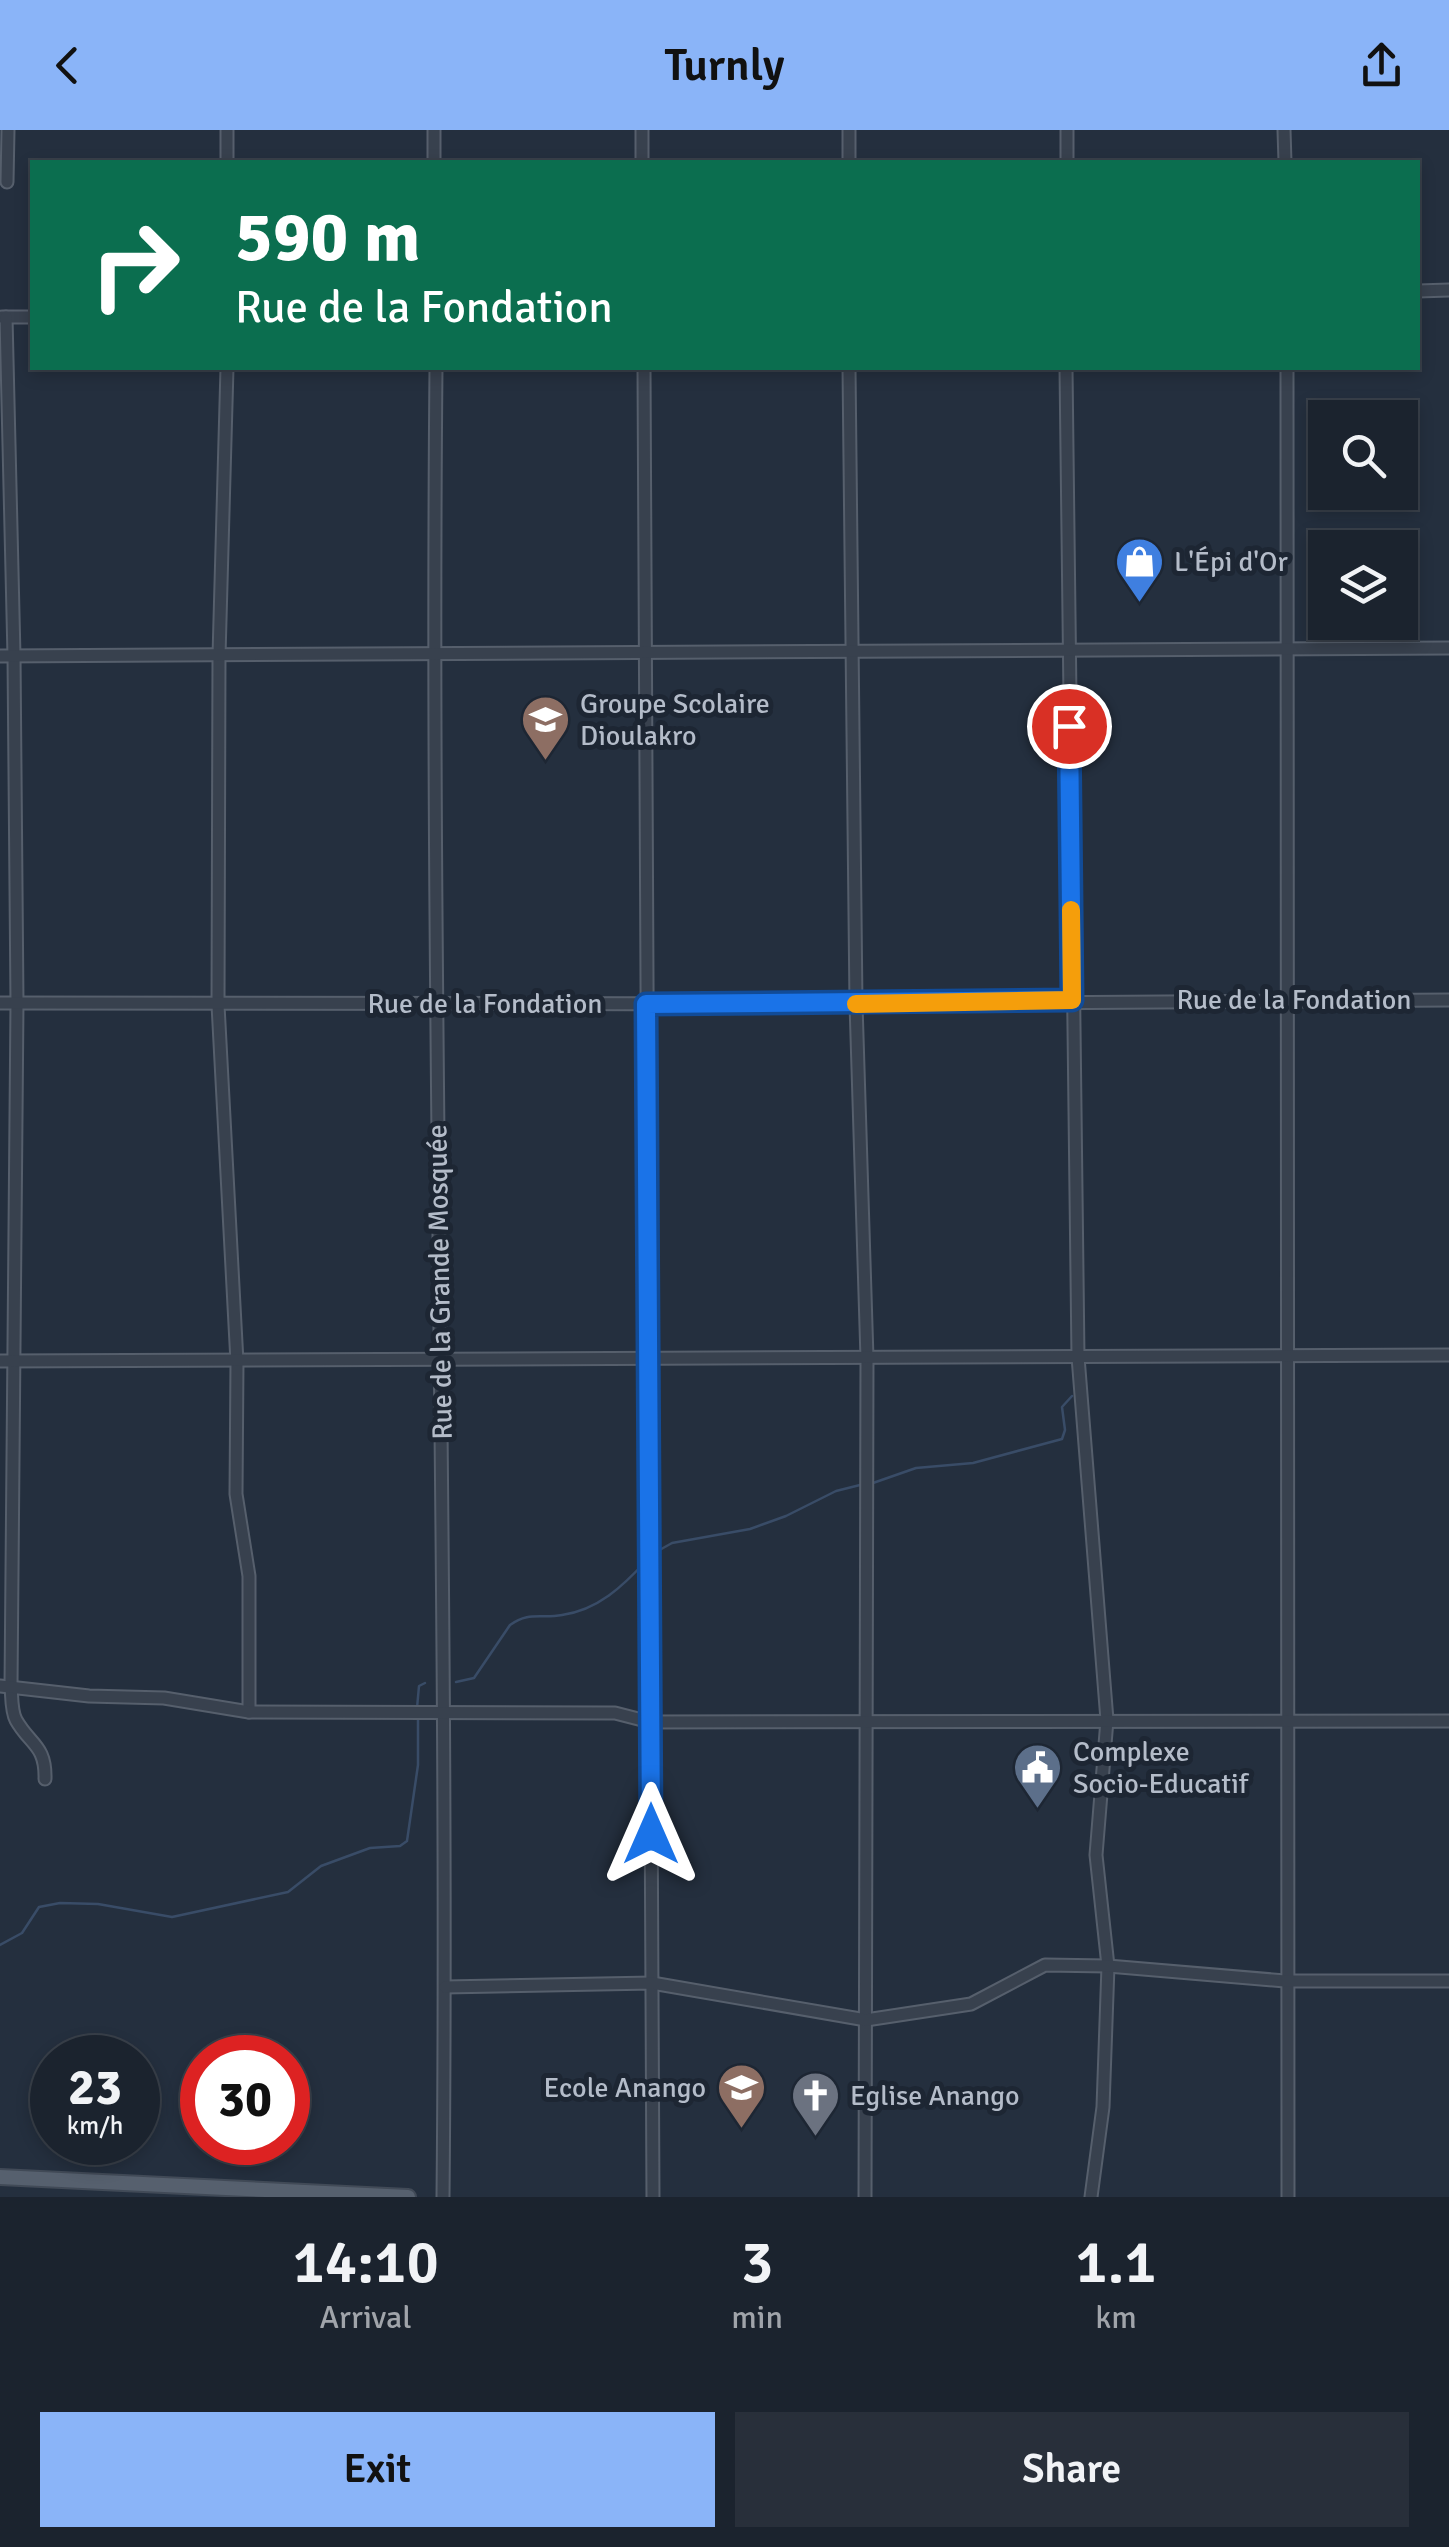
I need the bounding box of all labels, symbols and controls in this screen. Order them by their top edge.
icon: back [40,38,95,93]
text: Turnly [664,38,785,93]
icon: share [1354,38,1409,93]
text: 590 m [235,194,420,280]
icon: right [70,200,200,330]
text: Rue de la Fondation [235,280,613,335]
map controls [1308,400,1418,640]
button: search [1308,400,1418,510]
button: layers [1308,530,1418,640]
shop icon: L'Épi d'Or [1113,536,1165,604]
place label: L'Épi d'Or [1174,545,1289,579]
pin [1027,684,1112,769]
place label: Groupe Scolaire Dioulakro [580,687,770,753]
school or university icon: Groupe Scolaire Dioulakro [519,694,571,762]
icon: arrive [1042,699,1097,754]
street label: Rue de la Fondation [1176,983,1412,1017]
street label: Rue de la Fondation [367,987,603,1021]
street label: Rue de la Grande Mosquée [420,1124,460,1440]
place label: Complexe Socio-Educatif [1073,1735,1250,1801]
public building icon: Complexe Socio-Educatif [1012,1742,1064,1810]
position arrow [599,1782,703,1886]
speed limit sign: 30 [180,2035,310,2165]
text: 23 [68,2057,122,2119]
school or university icon: Ecole Anango [715,2062,767,2130]
church icon: Eglise Anango [789,2070,841,2138]
place label: Ecole Anango [544,2071,706,2105]
place label: Eglise Anango [850,2079,1020,2113]
text: km/h [67,2110,123,2141]
text: 14:10 [292,2226,439,2300]
text: 3 [741,2226,773,2300]
text: 1.1 [1075,2226,1157,2300]
text: Arrival [320,2298,412,2337]
text: min [731,2298,783,2337]
text: km [1095,2298,1137,2337]
button: Exit [40,2412,715,2527]
button: Share [735,2412,1409,2527]

